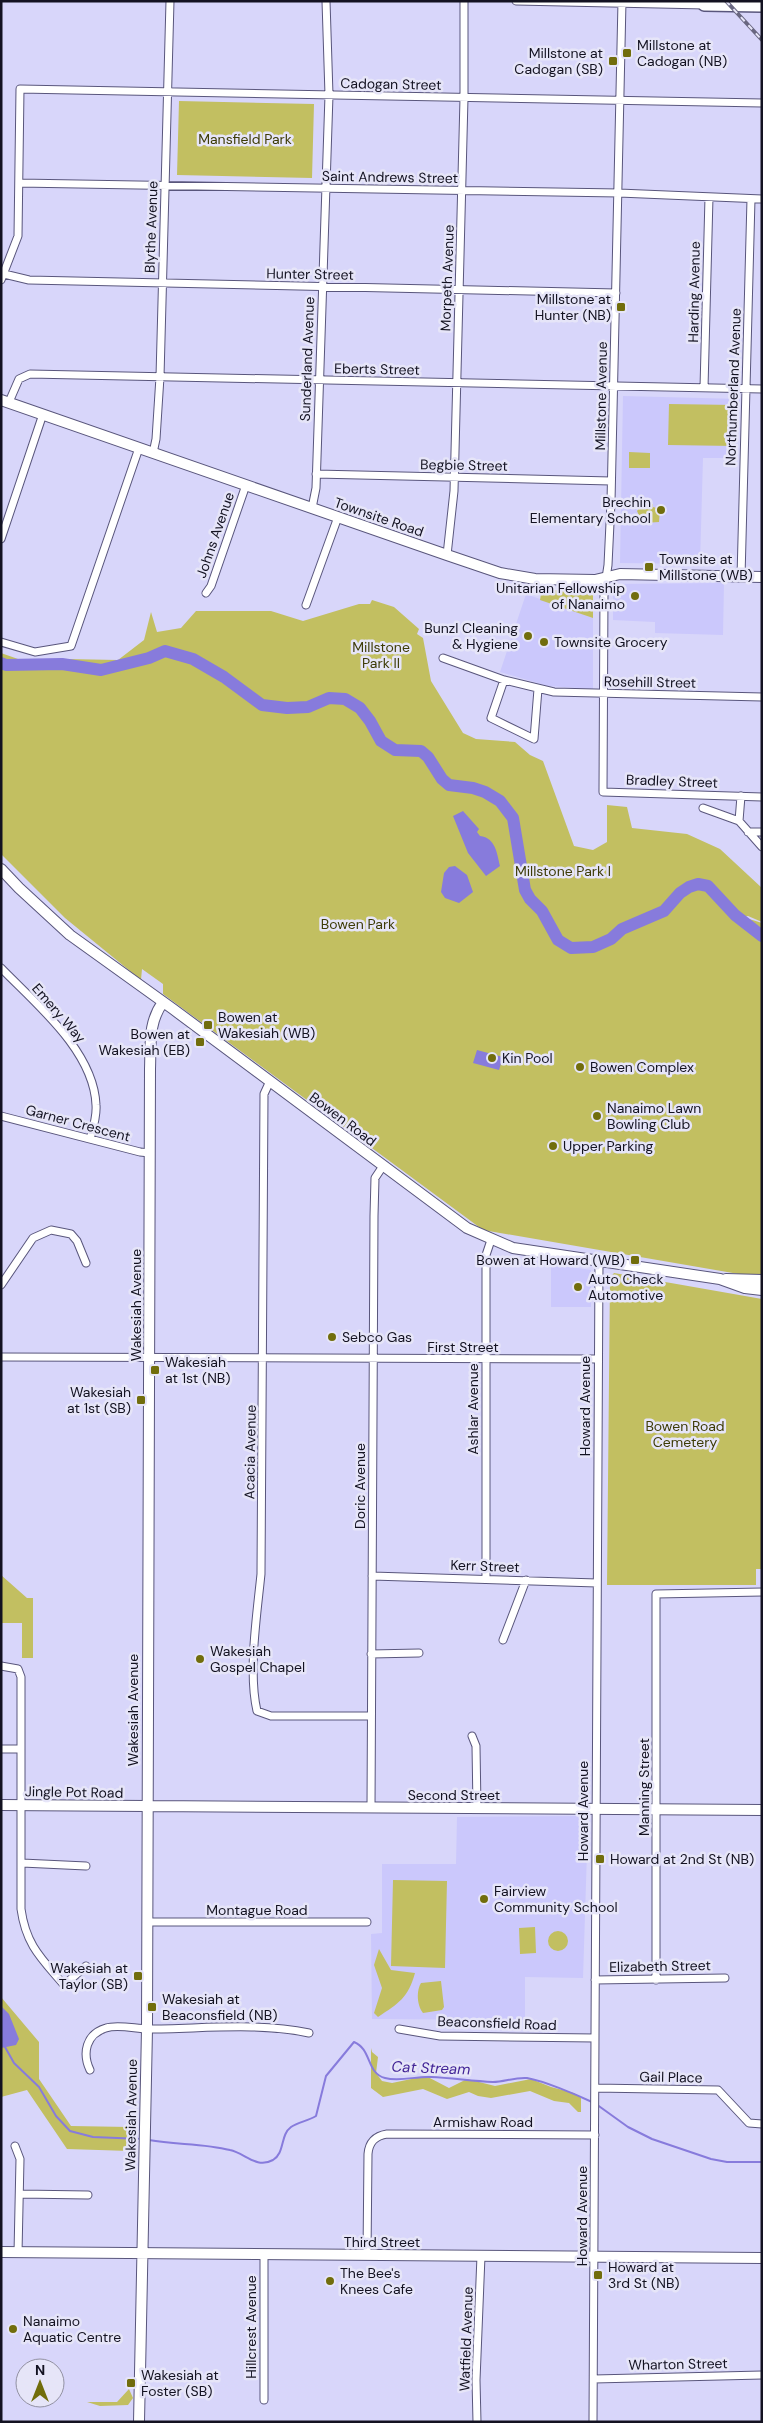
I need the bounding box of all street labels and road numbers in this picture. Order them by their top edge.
street label: Cadogan Street [340,74,442,94]
street label: Saint Andrews Street [322,167,458,187]
street label: Blythe Avenue [140,181,162,273]
street label: Morpeth Avenue [436,224,458,332]
street label: Harding Avenue [684,241,704,343]
street label: Hunter Street [266,264,354,284]
street label: Sunderland Avenue [296,296,318,422]
street label: Northumberland Avenue [721,308,745,466]
street label: Millstone Avenue [591,341,611,451]
street label: Eberts Street [334,359,420,379]
street label: Begbie Street [420,455,508,475]
street label: Johns Avenue [192,490,238,580]
street label: Townsite Road [332,493,426,541]
street label: Rosehill Street [604,672,696,692]
street label: Bradley Street [626,770,718,792]
street label: Emery Way [28,980,90,1047]
street label: Bowen Road [306,1088,380,1150]
street label: Garner Crescent [24,1100,132,1146]
street label: Wakesiah Avenue [127,1249,145,1361]
street label: First Street [427,1338,499,1356]
street label: Howard Avenue [576,1356,594,1456]
street label: Ashlar Avenue [464,1363,482,1455]
street label: Acacia Avenue [240,1404,260,1500]
street label: Doric Avenue [351,1443,369,1529]
street label: Kerr Street [450,1556,520,1576]
street label: Wakesiah Avenue [124,1654,142,1766]
street label: Manning Street [635,1738,653,1836]
street label: Howard Avenue [574,1761,592,1861]
street label: Jingle Pot Road [25,1782,123,1802]
street label: Second Street [408,1786,500,1804]
street label: Montague Road [206,1901,308,1919]
street label: Elizabeth Street [609,1956,711,1976]
street label: Beaconsfield Road [437,2012,557,2034]
street label: Wakesiah Avenue [121,2059,141,2171]
street label: Gail Place [639,2067,703,2087]
street label: Armishaw Road [433,2113,533,2131]
street label: Howard Avenue [573,2166,591,2266]
street label: Third Street [344,2233,420,2251]
street label: Hillcrest Avenue [242,2275,260,2379]
street label: Watfield Avenue [455,2286,477,2392]
street label: Wharton Street [628,2354,728,2374]

